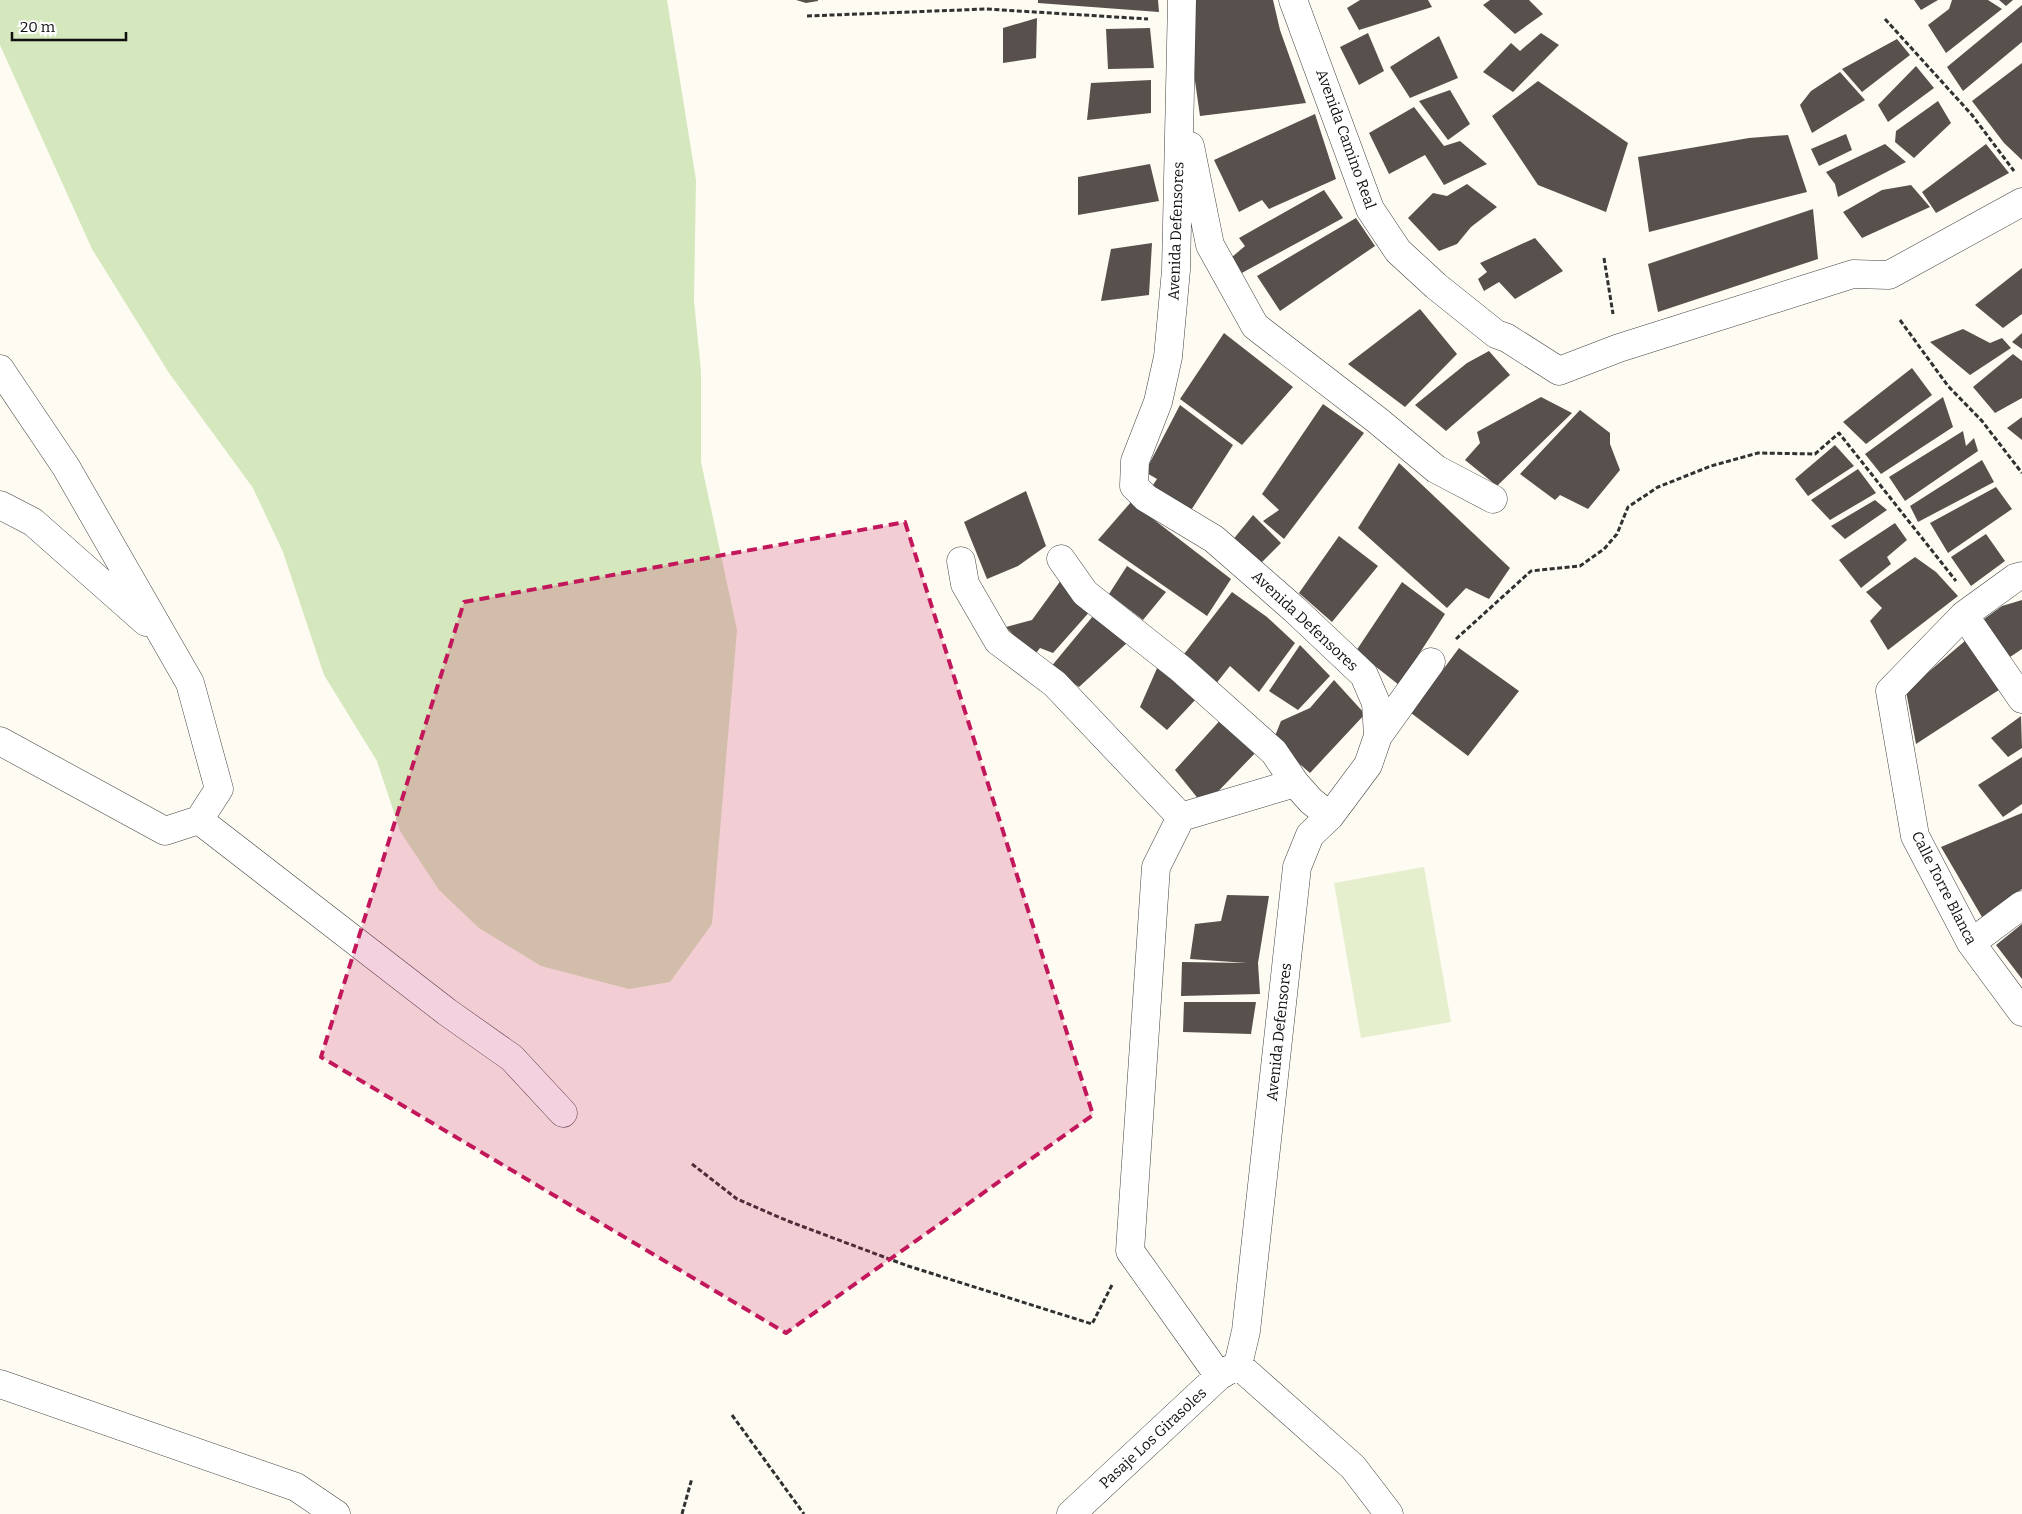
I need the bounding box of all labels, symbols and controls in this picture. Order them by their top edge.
scale bar [12,10,126,42]
text: 20 m [20,18,56,36]
street label: Avenida Camino Real [1312,67,1380,211]
street label: Avenida Defensores [1165,161,1187,301]
street label: Avenida Defensores [1248,567,1362,675]
street label: Calle Torre Blanca [1908,828,1980,948]
street label: Avenida Defensores [1263,962,1295,1102]
street label: Pasaje Los Girasoles [1096,1384,1210,1492]

